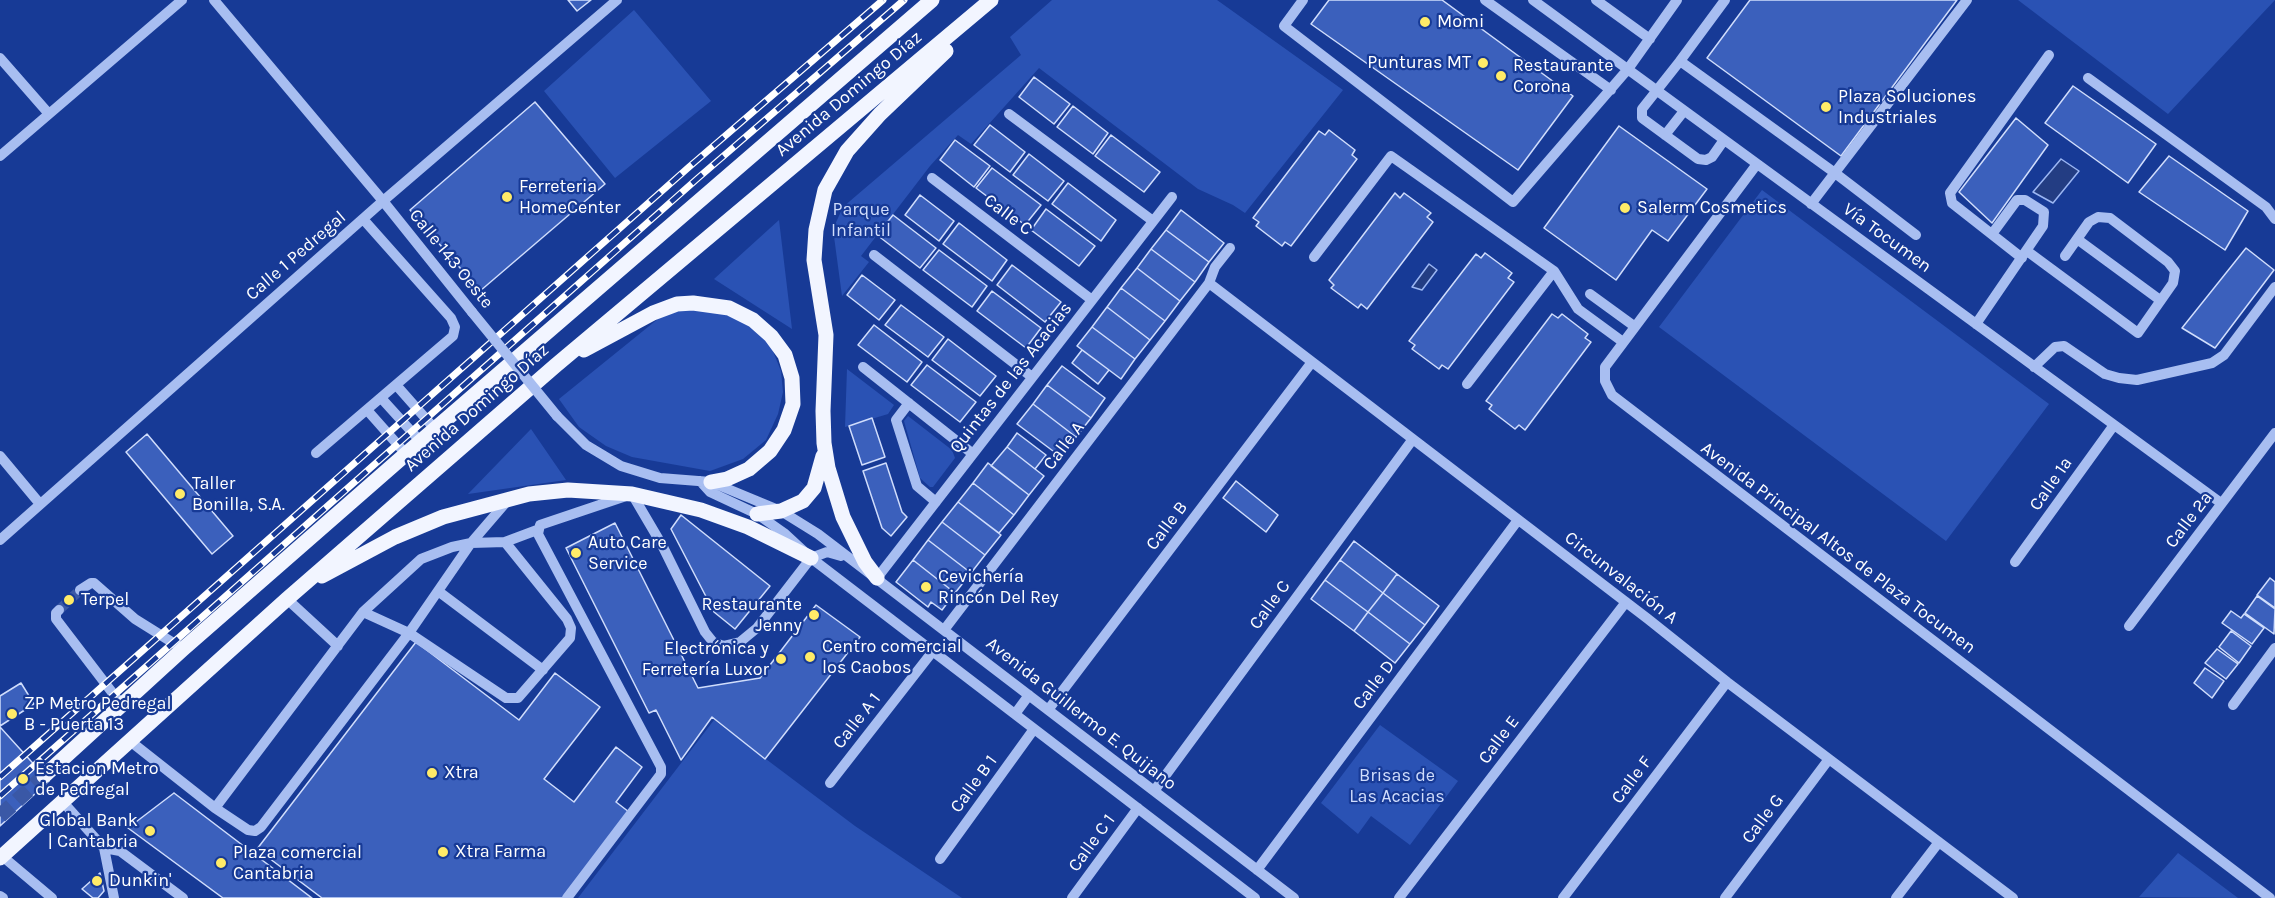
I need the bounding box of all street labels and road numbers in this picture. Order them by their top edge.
street label: Avenida Domingo Díaz [772,27,926,161]
street label: Calle C [979,190,1037,240]
street label: Vía Tocumen [1838,199,1936,277]
street label: Calle 143 Oeste [404,205,498,313]
street label: Calle 1 Pedregal [242,207,350,305]
street label: Quintas de las Acacias [945,298,1077,458]
street label: Avenida Domingo Díaz [400,339,554,477]
street label: Calle A [1039,418,1089,474]
street label: Avenida Principal Altos de Plaza Tocumen [1696,438,1980,658]
street label: Calle 1a [2025,453,2077,515]
street label: Calle 2a [2161,488,2217,552]
street label: Calle B [1142,497,1192,555]
street label: Circunvalación A [1560,527,1682,629]
street label: Calle C [1245,576,1295,634]
street label: Avenida Guillermo E. Quijano [981,633,1181,795]
street label: Calle D [1348,656,1400,714]
street label: Calle A 1 [828,689,886,753]
street label: Calle E [1474,712,1524,768]
street label: Calle B 1 [946,751,1002,817]
street label: Calle F [1607,752,1657,808]
street label: Calle G [1737,790,1789,848]
street label: Calle C 1 [1064,810,1120,876]

